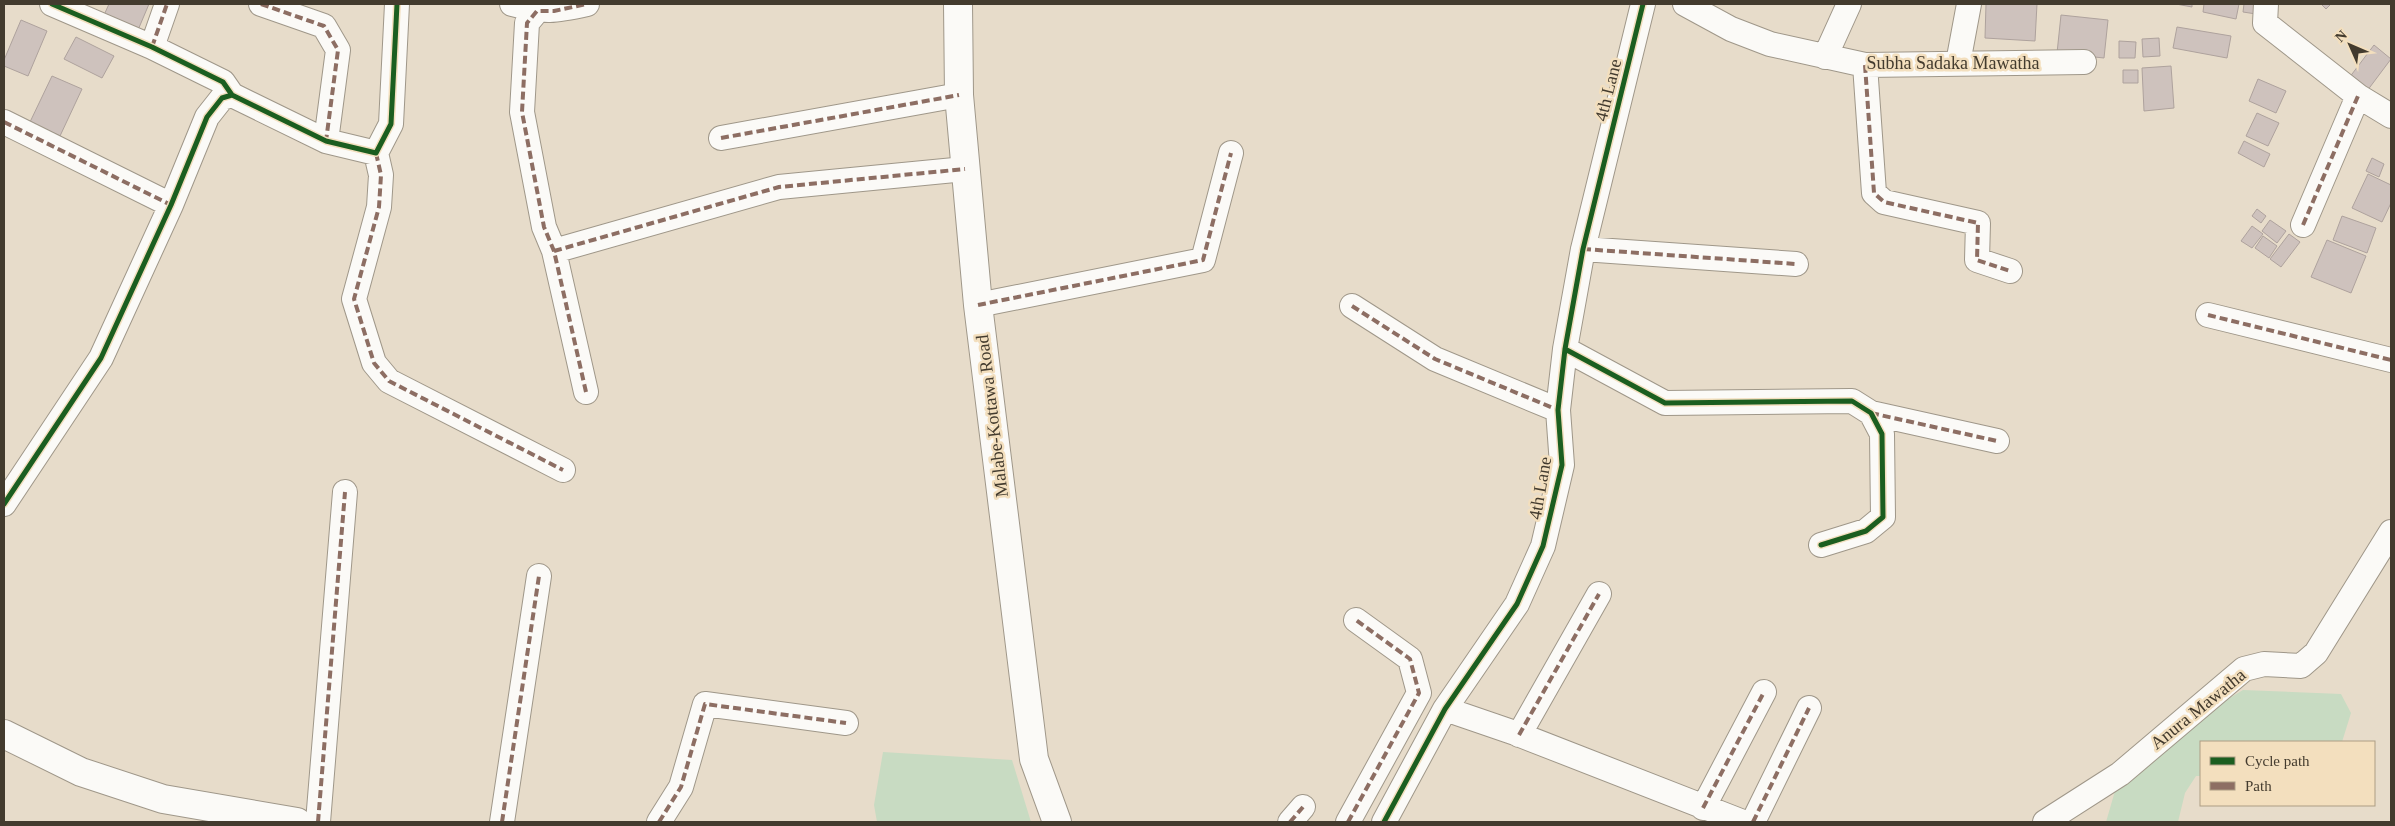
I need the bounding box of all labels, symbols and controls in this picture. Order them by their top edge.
north arrow [2325,20,2375,70]
text: N [2332,27,2350,45]
street label: Subha Sadaka Mawatha [1867,53,2039,73]
street label: 4th Lane [1591,57,1625,123]
street label: Malabe-Kottawa Road [972,334,1012,498]
street label: 4th Lane [1525,455,1555,521]
street label: Anura Mawatha [2146,665,2250,753]
legend [2200,741,2375,806]
text: Cycle path [2245,753,2310,769]
text: Path [2245,778,2272,794]

